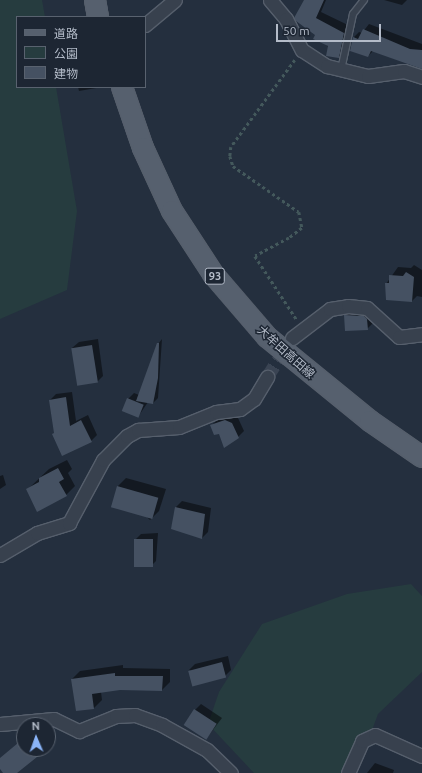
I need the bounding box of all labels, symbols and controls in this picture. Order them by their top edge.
legend [16,16,146,88]
scale bar [278,16,383,42]
text: 50 m [283,24,310,37]
text: 道路 [54,27,78,40]
text: 公園 [54,47,78,60]
text: 建物 [54,67,78,80]
road number: 93 [204,267,226,285]
street label: 大牟田高田線 [254,323,318,381]
north arrow [16,717,56,757]
text: N [31,720,40,732]

